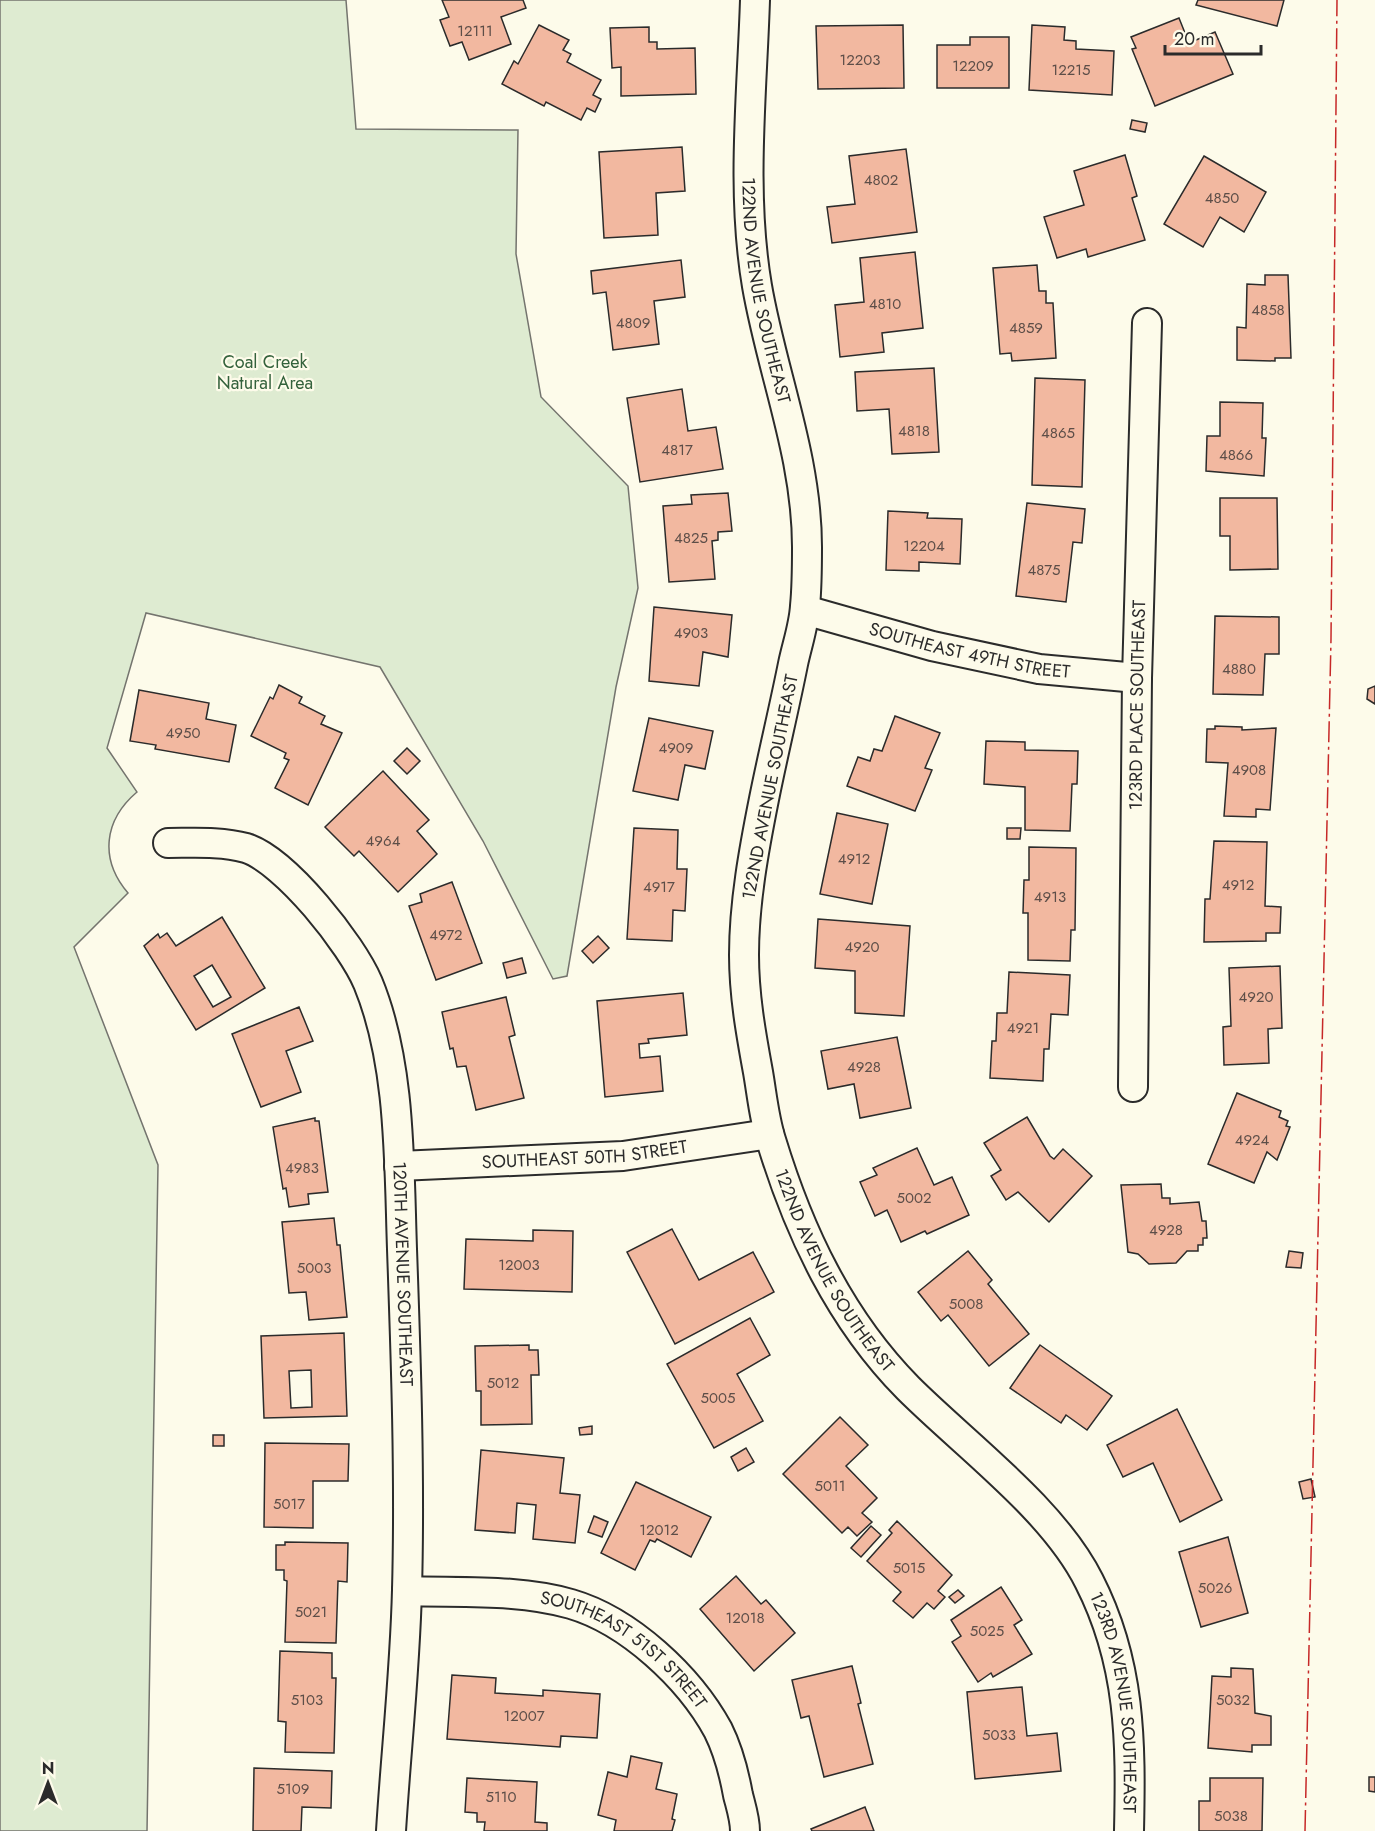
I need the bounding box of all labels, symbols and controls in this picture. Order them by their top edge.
scale bar [1165,18,1261,56]
house number: 12111 [457,20,493,42]
text: 20 m [1174,26,1214,52]
house number: 12203 [839,49,881,71]
house number: 12209 [952,55,994,77]
house number: 12215 [1051,59,1091,81]
house number: 4802 [864,169,898,191]
street label: 122ND AVENUE SOUTHEAST [736,177,797,407]
house number: 4850 [1205,187,1239,209]
house number: 4810 [869,293,901,315]
house number: 4858 [1251,299,1285,321]
house number: 4809 [616,312,650,334]
house number: 4859 [1009,317,1043,339]
park label: Coal Creek Natural Area [217,349,313,396]
house number: 4818 [898,420,930,442]
house number: 4865 [1041,422,1075,444]
house number: 4817 [661,439,693,461]
house number: 4866 [1219,444,1253,466]
house number: 4825 [674,527,708,549]
house number: 12204 [903,535,945,557]
house number: 4875 [1027,559,1061,581]
street label: 123RD PLACE SOUTHEAST [1123,599,1152,810]
street label: SOUTHEAST 49TH STREET [866,616,1072,685]
house number: 4903 [674,622,708,644]
house number: 4880 [1222,658,1256,680]
street label: 122ND AVENUE SOUTHEAST [735,671,805,902]
house number: 4950 [166,722,200,744]
house number: 4909 [658,737,694,759]
house number: 4908 [1232,759,1266,781]
house number: 4964 [366,830,401,852]
house number: 4912 [838,848,870,870]
house number: 4912 [1222,874,1254,896]
house number: 4917 [643,876,675,898]
house number: 4913 [1034,886,1066,908]
house number: 4972 [429,924,463,946]
house number: 4920 [845,936,879,958]
house number: 4920 [1239,986,1273,1008]
house number: 4921 [1007,1017,1039,1039]
house number: 4928 [847,1056,881,1078]
house number: 4924 [1235,1129,1270,1151]
street label: SOUTHEAST 50TH STREET [481,1133,690,1175]
house number: 4983 [285,1157,319,1179]
street label: 120TH AVENUE SOUTHEAST [386,1161,419,1387]
street label: 122ND AVENUE SOUTHEAST [768,1165,901,1378]
house number: 5002 [897,1187,932,1209]
house number: 4928 [1149,1219,1183,1241]
house number: 12003 [498,1254,540,1276]
house number: 5003 [297,1257,331,1279]
house number: 5008 [949,1293,983,1315]
house number: 5012 [487,1372,519,1394]
house number: 5005 [701,1387,735,1409]
house number: 5011 [815,1475,845,1497]
house number: 5017 [273,1493,305,1515]
house number: 12012 [639,1519,679,1541]
house number: 5015 [893,1557,925,1579]
house number: 5026 [1198,1577,1232,1599]
street label: SOUTHEAST 51ST STREET [538,1584,714,1714]
street label: 123RD AVENUE SOUTHEAST [1083,1588,1143,1814]
house number: 5021 [295,1601,327,1623]
house number: 12018 [725,1607,765,1629]
house number: 5025 [970,1620,1004,1642]
house number: 5103 [291,1689,323,1711]
house number: 5032 [1216,1689,1250,1711]
house number: 12007 [503,1705,545,1727]
house number: 5033 [982,1724,1016,1746]
north arrow [18,1753,78,1813]
text: N [42,1757,54,1780]
house number: 5109 [277,1778,309,1800]
house number: 5110 [486,1786,516,1808]
house number: 5038 [1214,1805,1248,1827]

